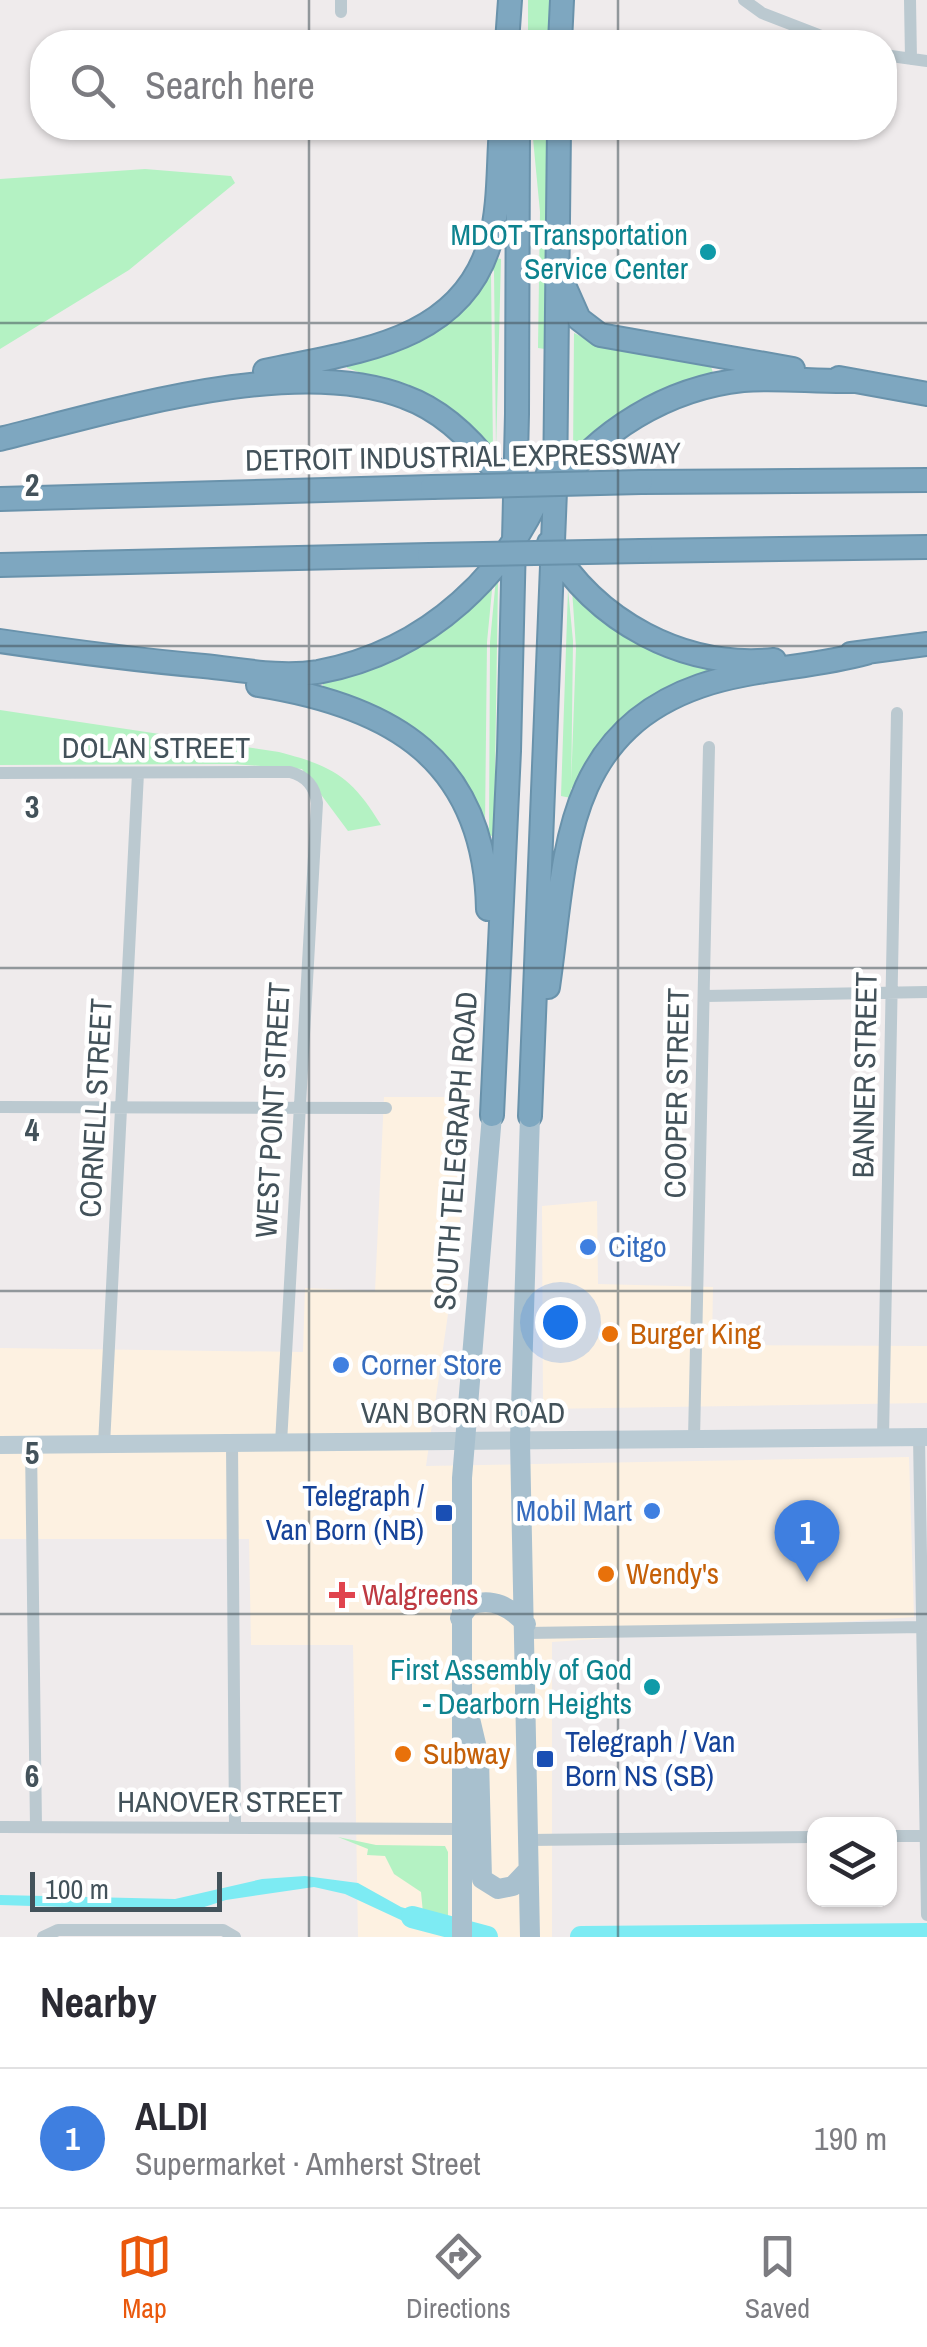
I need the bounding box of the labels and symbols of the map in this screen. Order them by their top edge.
place label: MDOT Transportation Service Center [450,214,689,288]
marker: MDOT Transportation Service Center [697,241,719,263]
street label: DETROIT INDUSTRIAL EXPRESSWAY [245,432,682,480]
text: 2 [25,463,39,506]
street label: DOLAN STREET [62,727,250,767]
text: 3 [25,785,39,828]
street label: BANNER STREET [842,971,886,1179]
street label: WEST POINT STREET [245,981,299,1239]
street label: COOPER STREET [654,987,698,1199]
street label: SOUTH TELEGRAPH ROAD [424,990,486,1312]
street label: CORNELL STREET [69,997,121,1218]
text: 4 [25,1108,40,1151]
place label: Citgo [608,1226,667,1266]
marker: Citgo [577,1236,599,1258]
your location [535,1297,586,1348]
place label: Burger King [630,1313,762,1353]
marker: Burger King [599,1323,621,1345]
place label: Corner Store [361,1344,502,1384]
marker: Corner Store [330,1354,352,1376]
street label: VAN BORN ROAD [361,1392,565,1432]
text: 5 [25,1431,39,1474]
place label: Telegraph / Van Born (NB) [266,1475,424,1549]
place label: Mobil Mart [516,1490,632,1530]
marker: Mobil Mart [641,1500,663,1522]
pin: 1 [774,1500,840,1582]
marker: Telegraph / Van Born (NB) [433,1502,455,1524]
place label: Wendy's [626,1553,719,1593]
marker: Wendy's [595,1563,617,1585]
place label: Walgreens [362,1574,479,1614]
marker: Walgreens [331,1584,353,1606]
place label: First Assembly of God - Dearborn Heights [390,1649,632,1723]
marker: First Assembly of God - Dearborn Heights [641,1676,663,1698]
place label: Telegraph / Van Born NS (SB) [565,1721,736,1795]
place label: Subway [423,1733,511,1773]
marker: Subway [392,1743,414,1765]
marker: Telegraph / Van Born NS (SB) [534,1748,556,1770]
text: 6 [25,1754,39,1797]
street label: HANOVER STREET [117,1781,343,1821]
scale bar [30,1867,222,1912]

